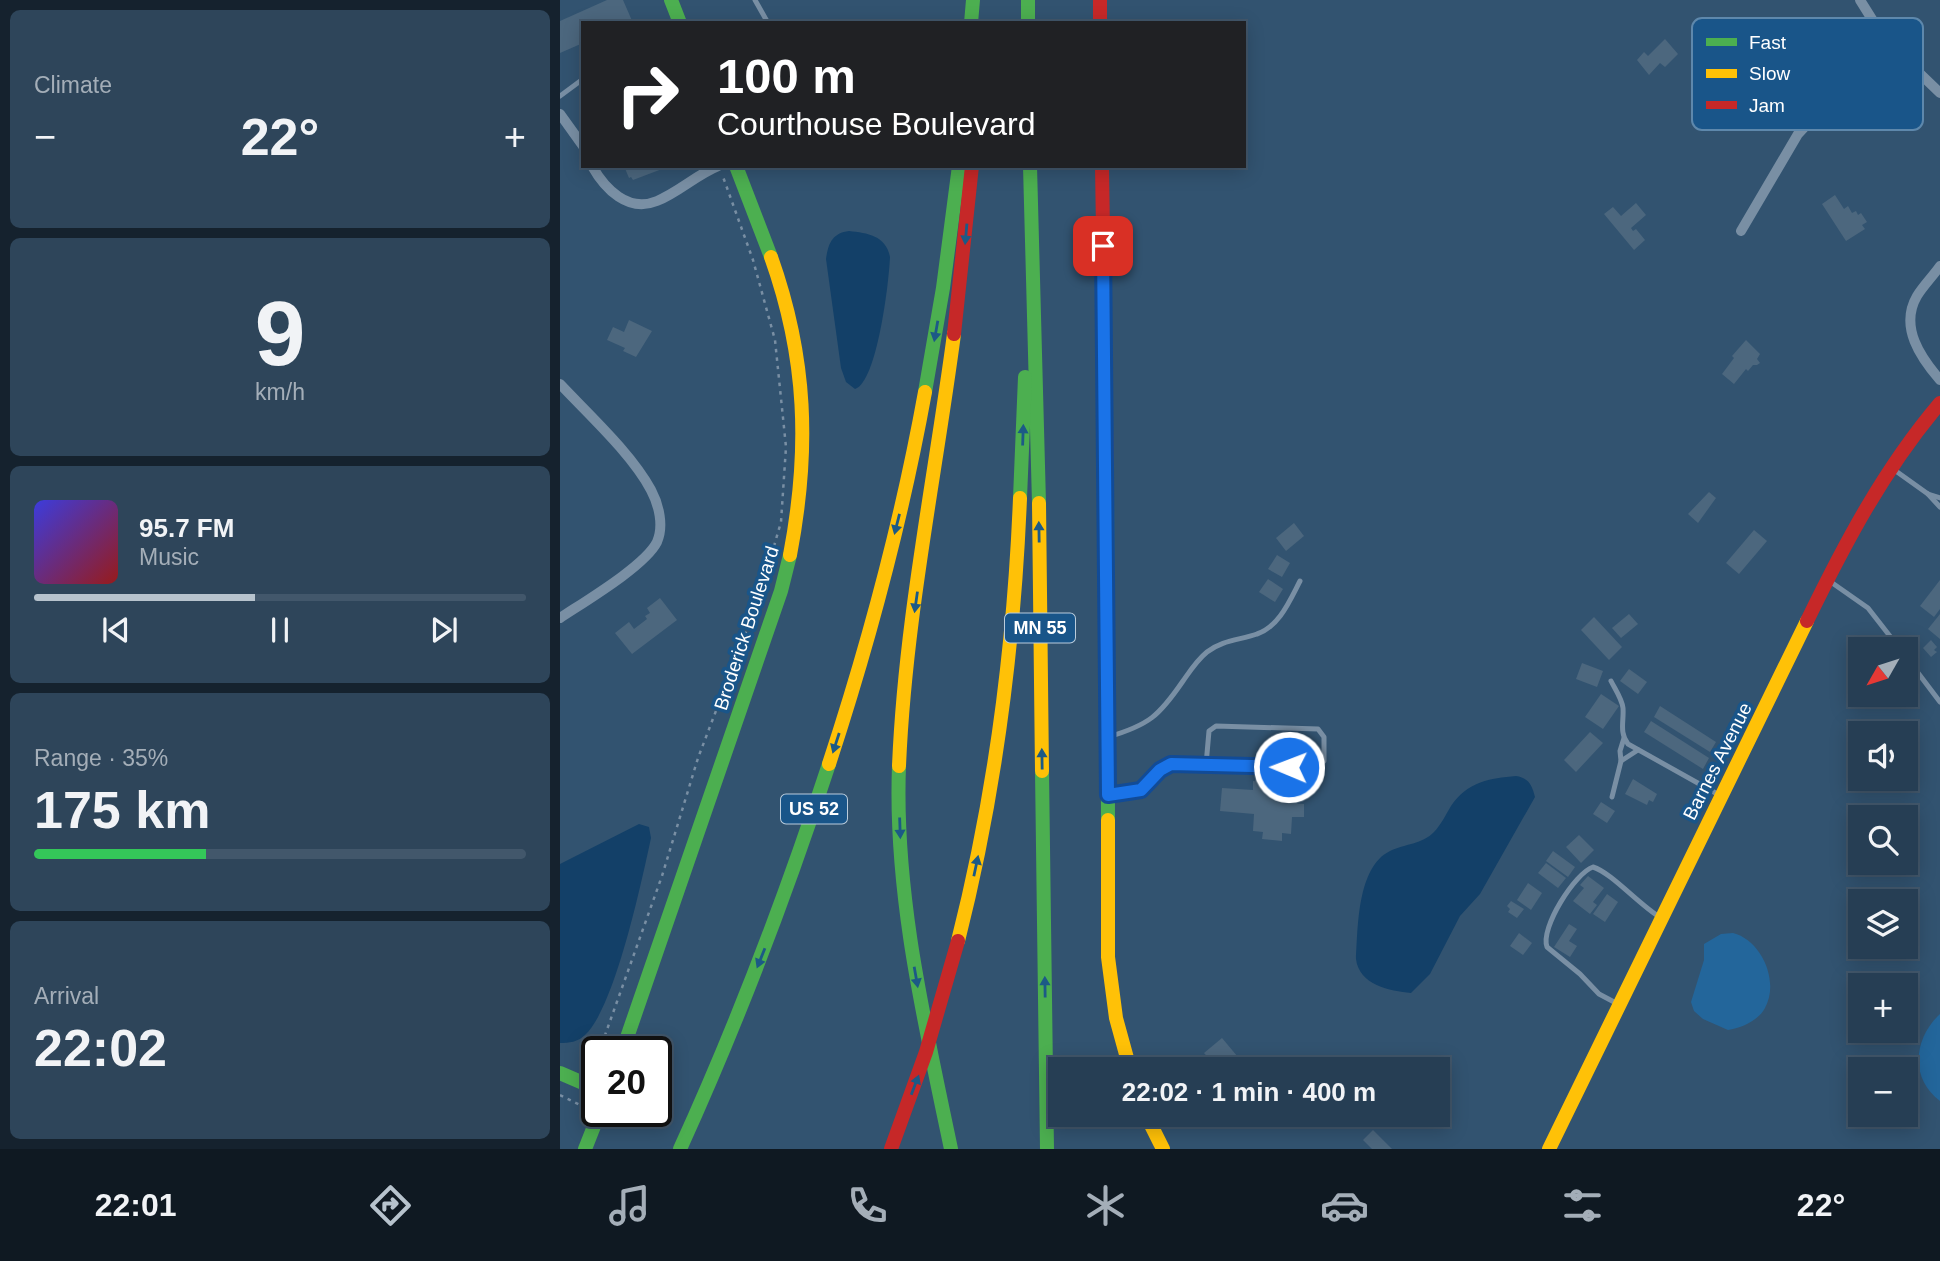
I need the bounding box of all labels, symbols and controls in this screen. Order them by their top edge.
legend [1692,18,1923,130]
text: Fast [1749,32,1787,53]
icon: right [602,49,693,140]
text: 100 m [717,49,856,103]
text: Slow [1749,63,1790,84]
text: Climate [34,72,112,98]
text: Jam [1749,95,1785,116]
text: Courthouse Boulevard [717,106,1035,142]
text: 22° [241,108,319,166]
text: − [34,116,56,158]
text: + [504,116,526,158]
pin [1073,216,1133,276]
one-way arrow [960,223,971,245]
icon: arrive [1084,227,1122,265]
text: 9 [255,283,305,384]
one-way arrow [930,320,941,342]
text: km/h [255,379,305,405]
one-way arrow [1017,423,1028,445]
text: 95.7 FM [139,513,234,543]
one-way arrow [891,513,902,535]
one-way arrow [1033,520,1045,542]
text: Music [139,544,199,570]
street label: Broderick Boulevard [710,544,783,713]
one-way arrow [910,591,921,613]
icon: previous [97,611,135,649]
icon: pause [261,611,299,649]
icon: next [425,611,463,649]
road number: MN 55 [1005,614,1075,642]
north arrow [1848,637,1918,707]
map controls [1848,637,1918,1127]
street label: Barnes Avenue [1679,699,1756,823]
button: sound [1848,721,1918,791]
position arrow [1252,730,1326,804]
one-way arrow [830,733,841,754]
text: Range · 35% [34,745,168,771]
one-way arrow [1036,748,1047,770]
text: 175 km [34,781,210,839]
road number: US 52 [781,794,847,824]
button: search [1848,805,1918,875]
one-way arrow [894,817,905,839]
one-way arrow [971,855,982,877]
button: layers [1848,889,1918,959]
one-way arrow [756,948,767,969]
one-way arrow [911,966,922,988]
button: + [1848,973,1918,1043]
one-way arrow [1039,975,1051,997]
text: Arrival [34,983,99,1009]
text: 22:02 [34,1019,167,1077]
speed limit sign: 20 [581,1036,672,1127]
button: − [1848,1057,1918,1127]
one-way arrow [910,1075,921,1096]
text: 22:02 · 1 min · 400 m [1122,1077,1376,1107]
icon: directions [366,1181,415,1230]
icon: music [605,1181,654,1230]
icon: phone [843,1181,892,1230]
icon: climate [1081,1181,1130,1230]
icon: car [1320,1181,1369,1230]
icon: filters [1558,1181,1607,1230]
text: 22:01 [95,1187,177,1223]
text: 22° [1797,1187,1845,1223]

